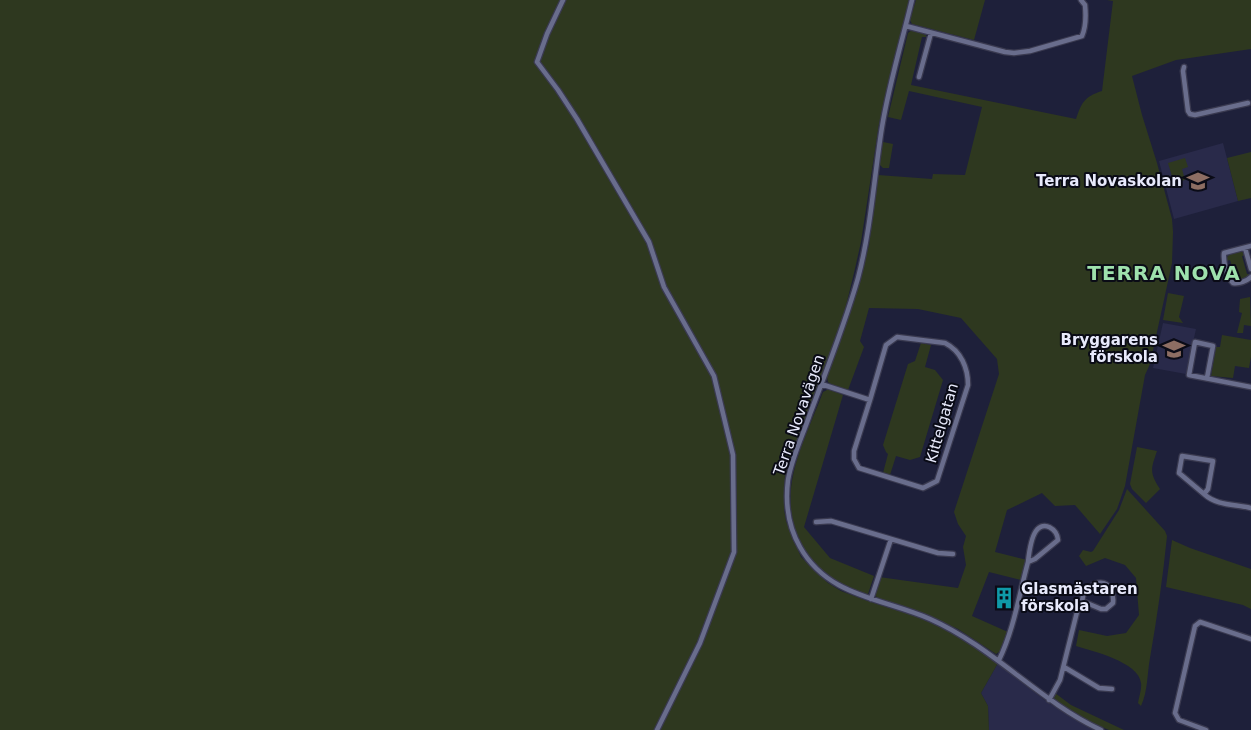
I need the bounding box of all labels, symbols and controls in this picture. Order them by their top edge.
school or university icon: Terra Novaskolan [1185,168,1211,194]
place label: Terra Novaskolan [1036,172,1182,190]
district label: TERRA NOVA [1087,261,1241,285]
place label: Bryggarens förskola [1061,331,1158,366]
school or university icon: Bryggarens förskola [1161,336,1187,362]
street label: Terra Novavägen [770,352,828,479]
street label: Kittelgatan [922,381,962,465]
place label: Glasmästaren förskola [1021,580,1138,615]
building icon: Glasmästaren förskola [991,585,1017,611]

